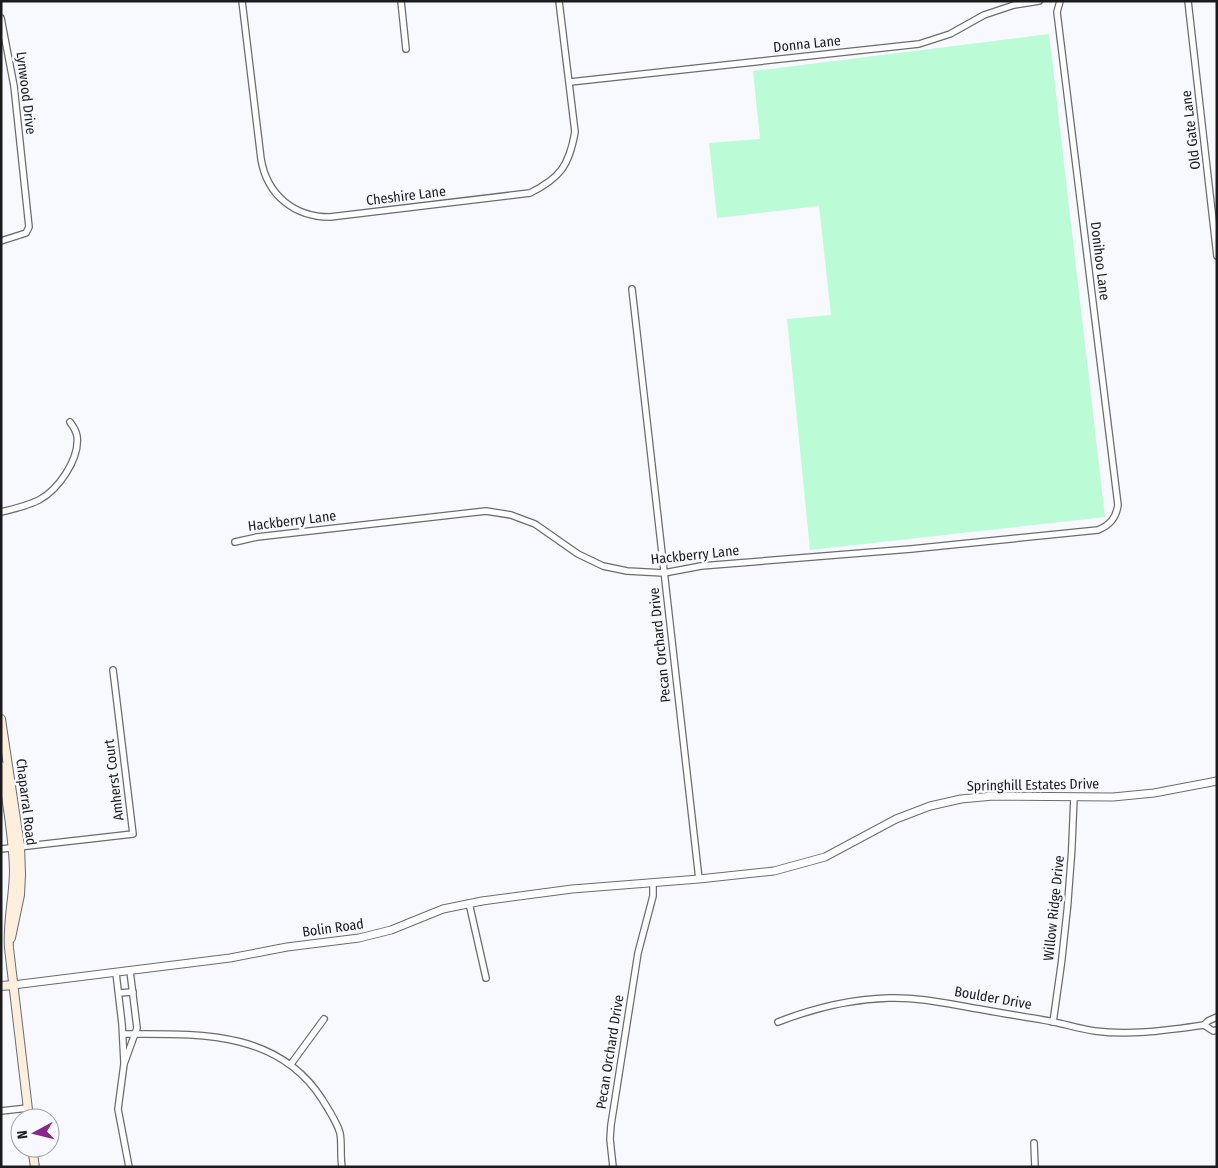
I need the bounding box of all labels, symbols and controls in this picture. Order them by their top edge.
street label: Donna Lane [772,32,842,56]
street label: Lynwood Drive [12,51,40,135]
street label: Old Gate Lane [1178,89,1204,171]
street label: Cheshire Lane [365,183,447,209]
street label: Donihoo Lane [1087,221,1113,301]
street label: Hackberry Lane [247,507,337,535]
street label: Hackberry Lane [650,542,740,568]
street label: Pecan Orchard Drive [645,587,674,703]
street label: Amherst Court [101,738,127,822]
street label: Chaparral Road [12,758,40,846]
street label: Springhill Estates Drive [967,775,1099,795]
street label: Willow Ridge Drive [1040,854,1068,962]
street label: Bolin Road [301,915,365,941]
street label: Boulder Drive [953,983,1033,1013]
street label: Pecan Orchard Drive [593,993,627,1110]
north arrow [10,1108,60,1158]
text: N [14,1129,32,1140]

